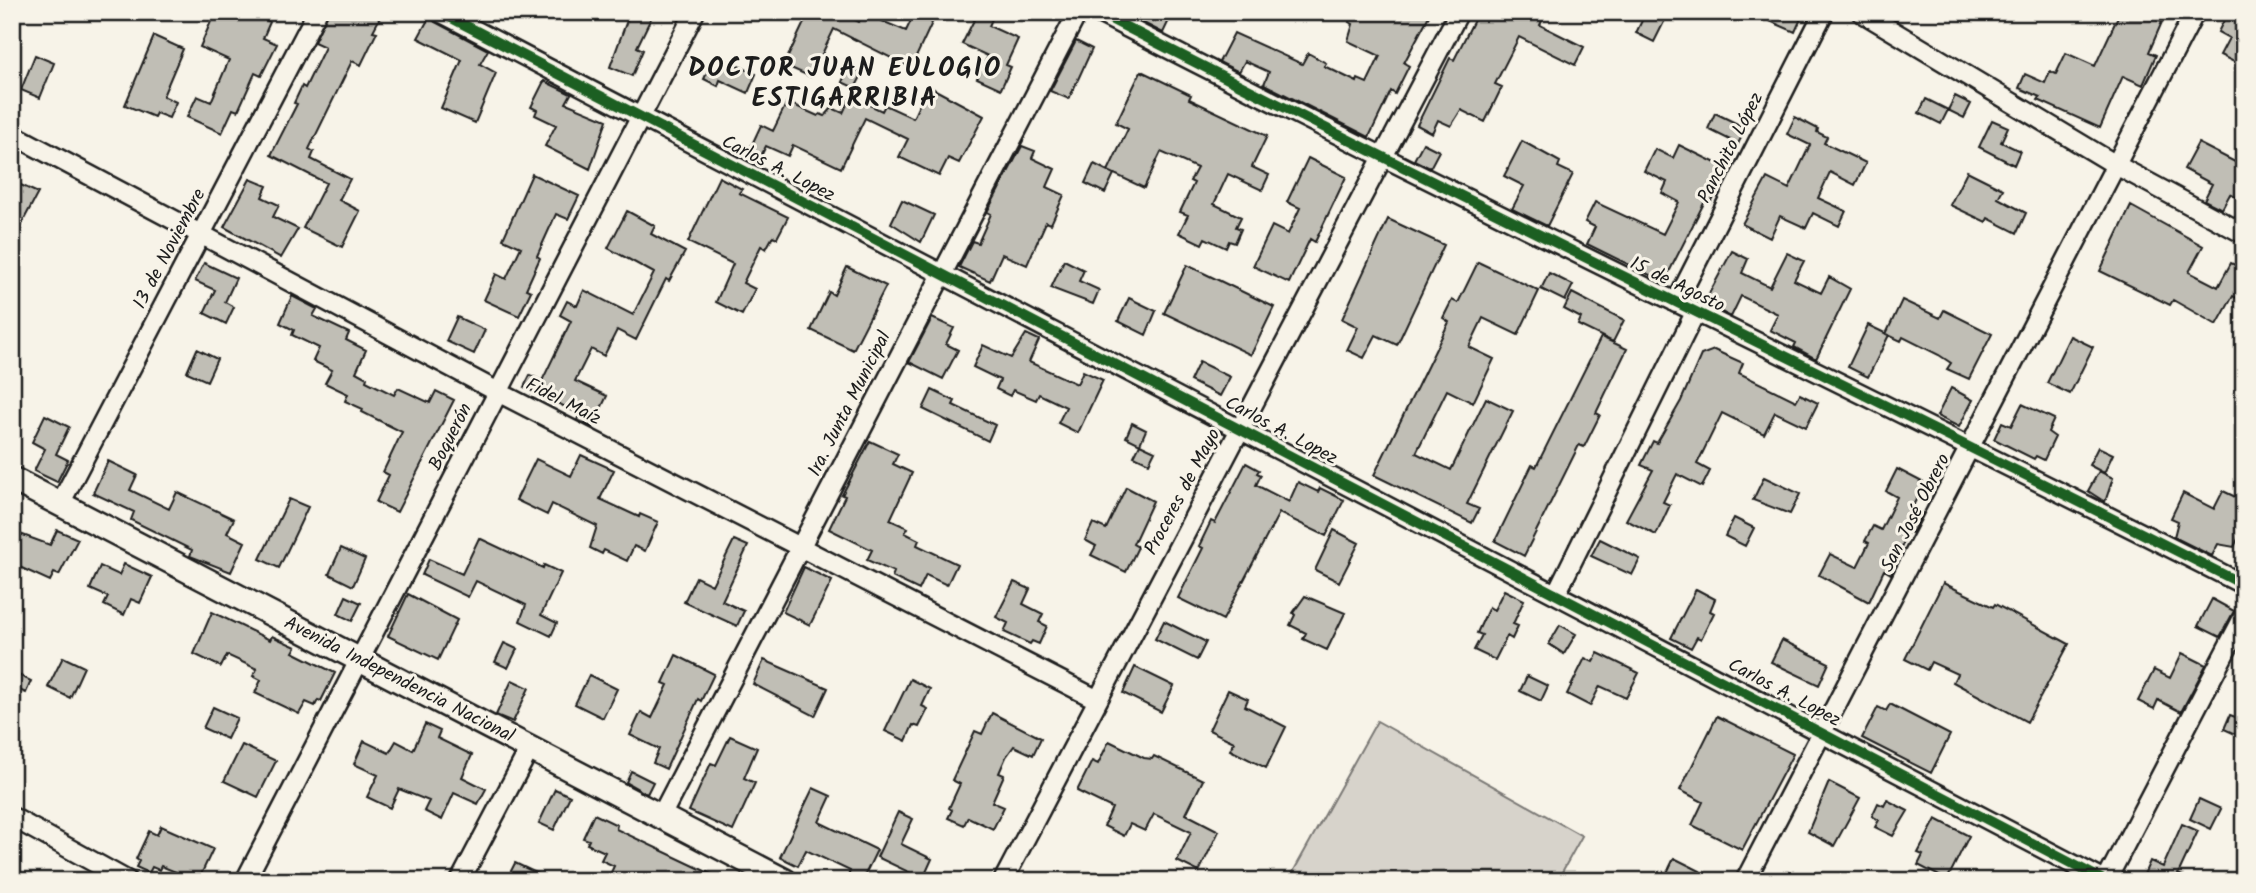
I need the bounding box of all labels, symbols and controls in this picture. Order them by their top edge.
district label: DOCTOR JUAN EULOGIO ESTIGARRIBIA [688,48,1002,120]
street label: Panchito López [1690,87,1772,209]
street label: Carlos A. Lopez [716,127,840,211]
street label: 13 de Noviembre [126,183,215,315]
street label: 15 de Agosto [1624,249,1730,321]
street label: 1ra. Junta Municipal [800,326,900,482]
street label: Fidel Maíz [520,370,606,434]
street label: Carlos A. Lopez [1219,389,1343,473]
street label: Boquerón [421,398,481,476]
street label: Proceres de Mayo [1137,423,1229,561]
street label: San José Obrero [1873,448,1959,578]
street label: Avenida Independencia Nacional [278,609,520,751]
street label: Carlos A. Lopez [1722,651,1846,735]

